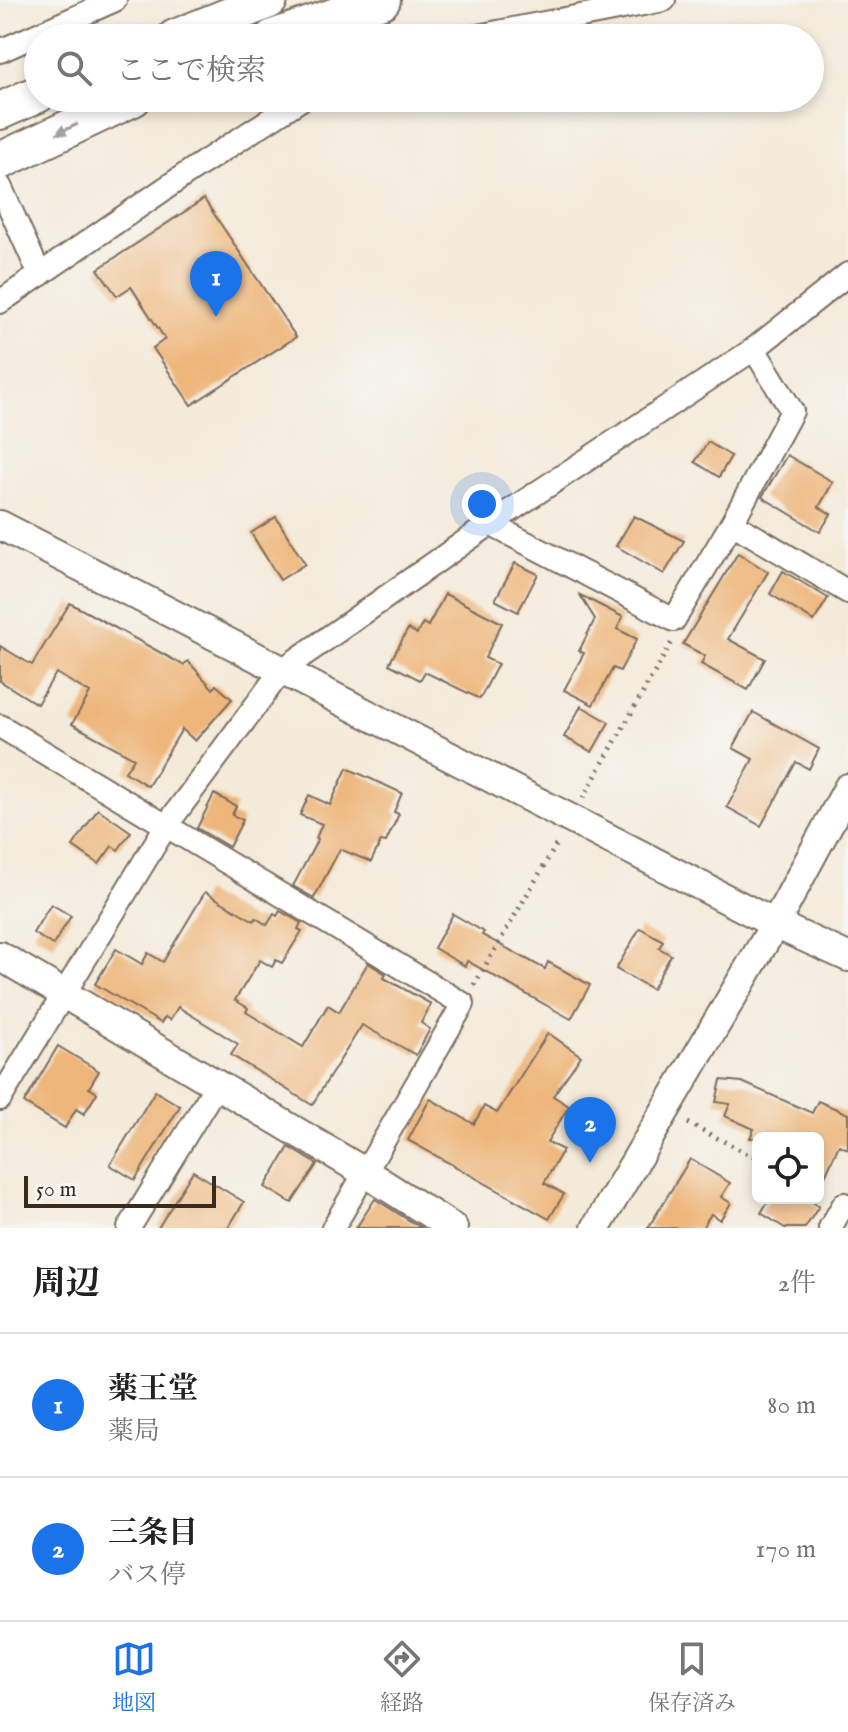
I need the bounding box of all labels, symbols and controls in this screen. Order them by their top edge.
search box [24,24,824,112]
icon: search [52,46,96,90]
text: ここで検索 [116,53,266,91]
one-way arrow [55,122,78,136]
pin: 1 [190,251,242,317]
your location [462,484,502,524]
pin: 2 [564,1097,616,1163]
map controls [752,1132,824,1204]
button: locate [752,1132,824,1204]
scale bar [24,1172,216,1208]
text: 50 m [36,1176,77,1204]
text: 周辺 [32,1263,100,1306]
text: 2件 [778,1267,816,1300]
text: 薬王堂 [108,1371,198,1409]
text: 1 [53,1389,63,1422]
text: 80 m [767,1389,816,1422]
text: 薬局 [108,1415,160,1448]
text: 三条目 [108,1515,198,1553]
text: 2 [52,1533,64,1566]
text: 170 m [756,1533,816,1566]
text: バス停 [108,1559,186,1592]
tab: 地図 [112,1637,156,1718]
tab: 経路 [380,1637,424,1718]
tab: 保存済み [648,1637,736,1718]

